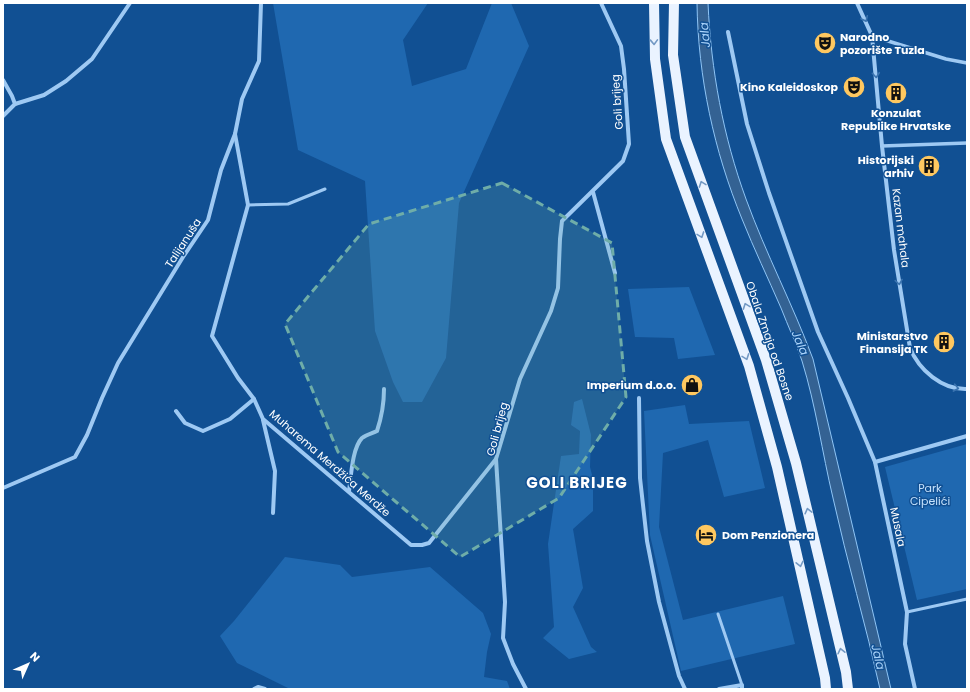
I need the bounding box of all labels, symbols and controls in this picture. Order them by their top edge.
one-way arrow [860,16,868,23]
water label: Jala [695,22,714,49]
place label: Narodno pozorište Tuzla [840,29,925,58]
theatre icon: Narodno pozorište Tuzla [812,30,838,56]
one-way arrow [650,39,659,45]
one-way arrow [871,72,880,78]
street label: Goli brijeg [607,74,627,130]
theatre icon: Kino Kaleidoskop [841,74,867,100]
place label: Kino Kaleidoskop [740,79,839,95]
building icon: Konzulat Republike Hrvatske [883,80,909,106]
place label: Konzulat Republike Hrvatske [841,105,951,134]
place label: Historijski arhiv [858,152,914,181]
building icon: Historijski arhiv [916,153,942,179]
one-way arrow [698,180,707,187]
street label: Kazan mahala [888,187,914,269]
street label: Talijanuša [161,215,205,271]
one-way arrow [697,231,705,238]
street label: Obala Zmaja od Bosne [742,279,798,403]
one-way arrow [894,279,903,285]
one-way arrow [743,302,751,309]
water label: Jala [788,328,813,358]
place label: Ministarstvo Finansija TK [857,328,928,357]
building icon: Ministarstvo Finansija TK [931,329,957,355]
one-way arrow [742,353,750,360]
shop icon: Imperium d.o.o. [679,372,705,398]
place label: Imperium d.o.o. [587,377,676,393]
one-way arrow [952,383,959,392]
street label: Goli brijeg [482,400,512,458]
street label: Muharema Merdžića Merdže [266,406,394,520]
district label: GOLI BRIJEG [526,472,628,493]
park label: Park Cipelići [910,480,950,509]
street label: Musala [886,506,910,548]
one-way arrow [804,507,812,514]
hotel icon: Dom Penzionera [693,522,719,548]
place label: Dom Penzionera [722,527,814,543]
one-way arrow [795,561,803,567]
water label: Jala [867,643,890,671]
north arrow [8,644,48,684]
one-way arrow [838,647,846,654]
text: N [26,648,44,666]

